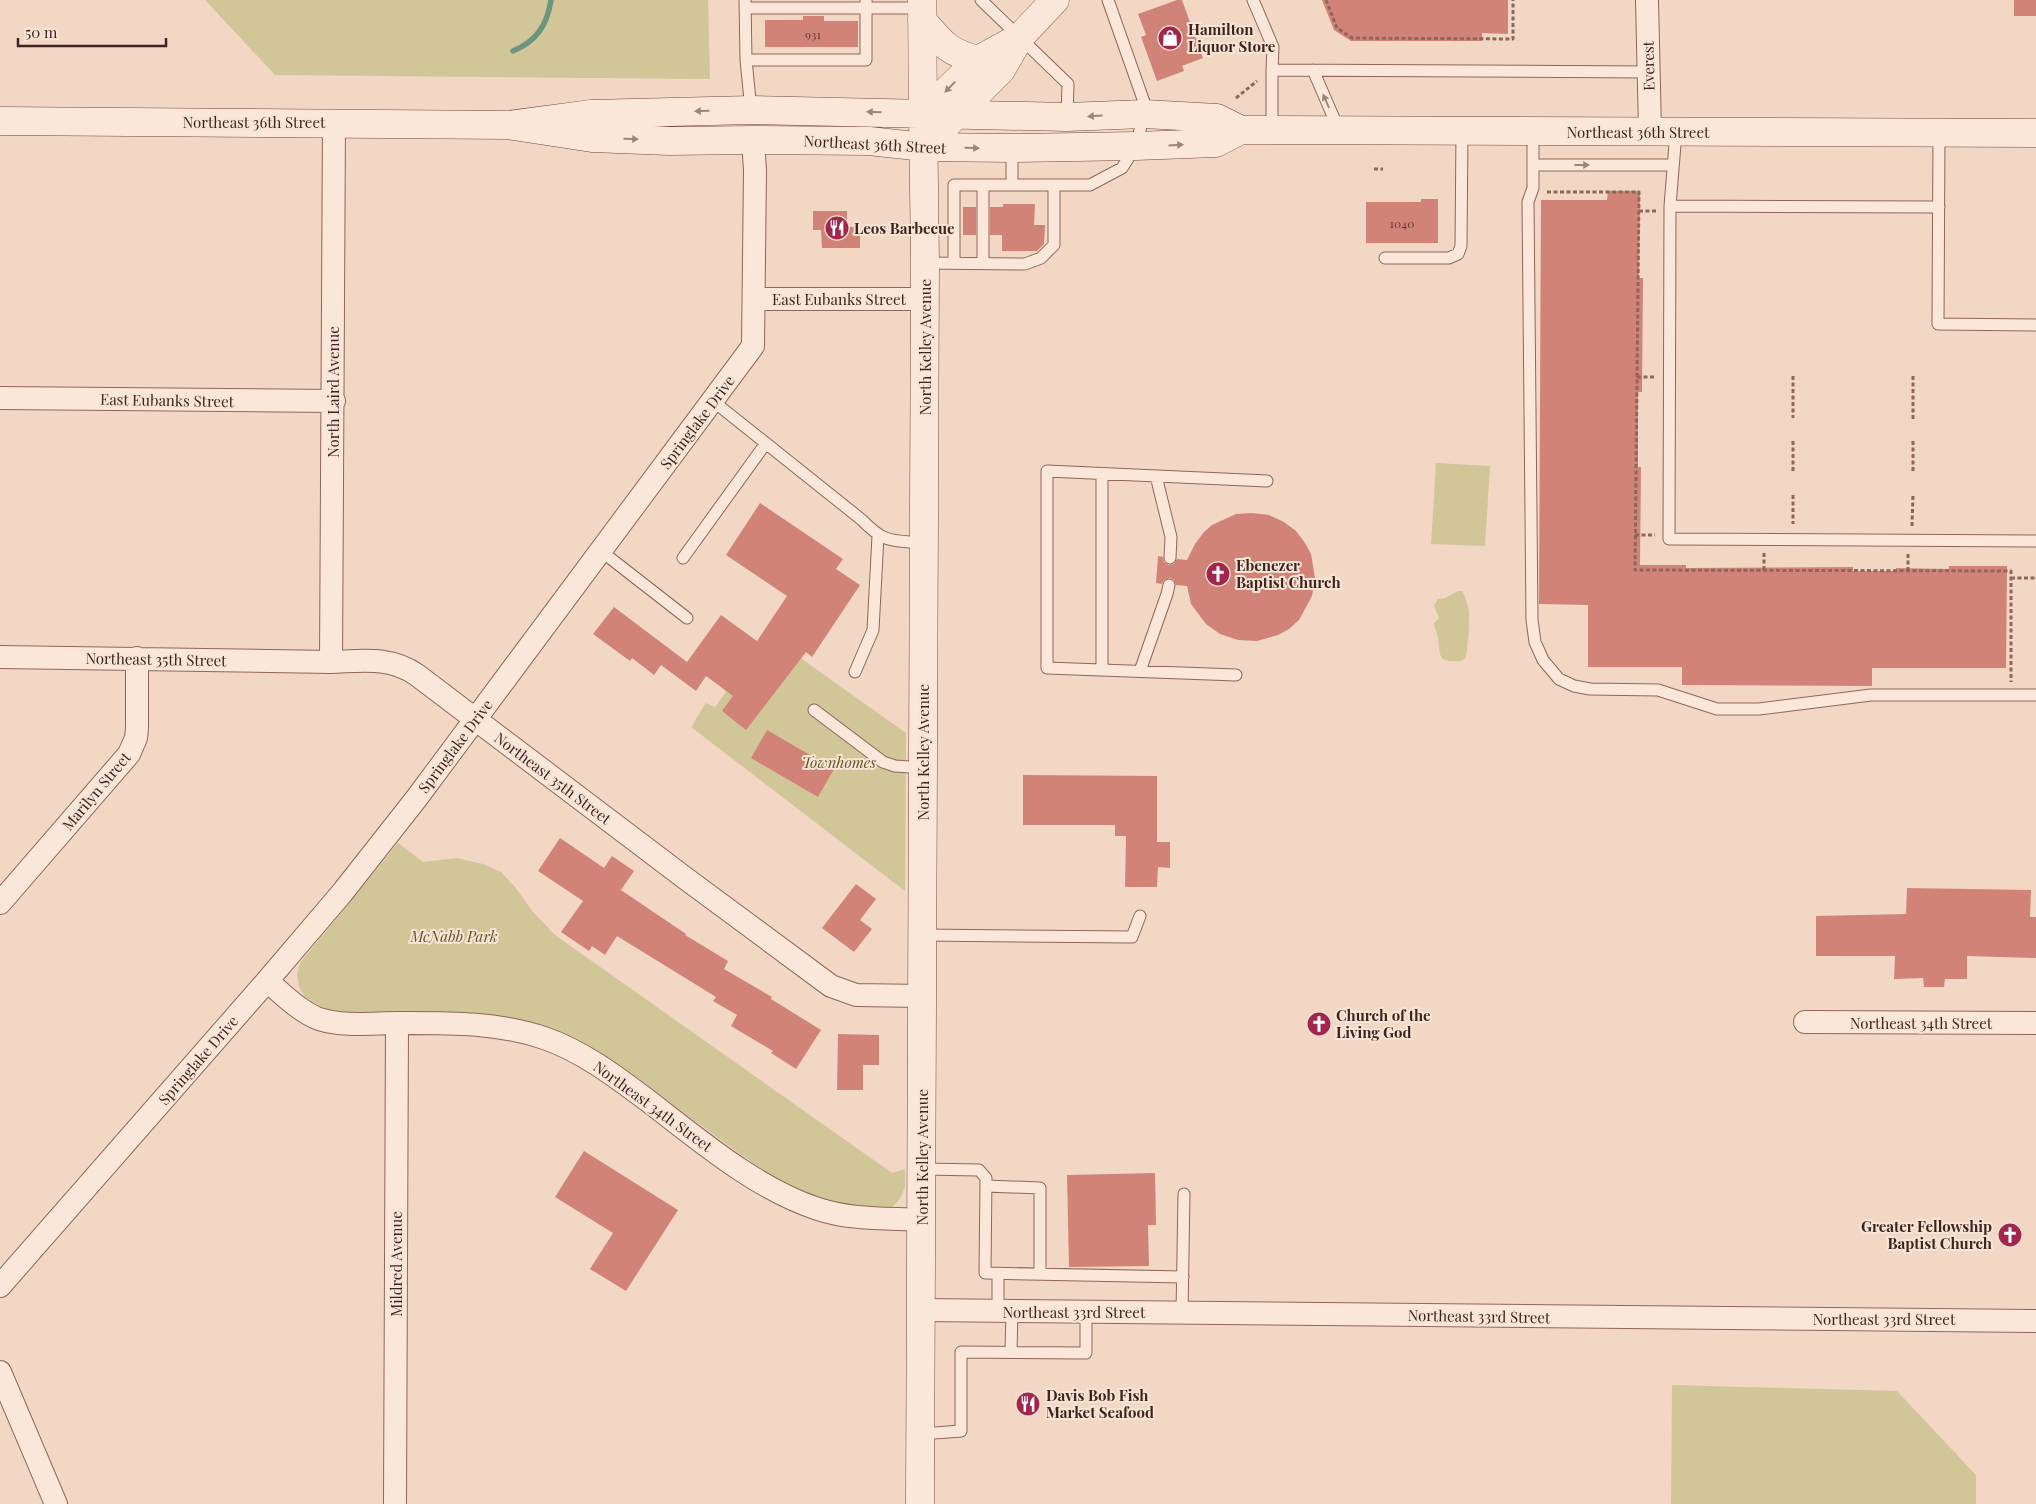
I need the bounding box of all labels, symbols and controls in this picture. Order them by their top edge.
scale bar [18,15,165,47]
place label: Hamilton Liquor Store [1188,19,1276,56]
text: 50 m [25,22,58,42]
shop icon: Hamilton Liquor Store [1157,25,1183,51]
house number: 931 [805,26,822,42]
street label: Everest [1638,40,1658,91]
one-way arrow [944,81,956,93]
one-way arrow [1322,94,1330,108]
one-way arrow [866,107,882,115]
one-way arrow [694,108,710,116]
street label: Northeast 36th Street [183,112,326,132]
one-way arrow [1087,112,1103,120]
street label: Northeast 36th Street [1567,122,1710,142]
street label: Northeast 36th Street [803,130,947,158]
one-way arrow [623,136,639,144]
one-way arrow [1168,140,1184,148]
one-way arrow [965,144,981,152]
one-way arrow [1574,161,1590,169]
restaurant icon: Leos Barbecue [824,215,850,241]
house number: 1040 [1390,215,1414,231]
place label: Leos Barbecue [854,218,955,238]
street label: North Kelley Avenue [915,279,935,415]
street label: East Eubanks Street [772,289,907,309]
street label: North Laird Avenue [323,326,343,458]
street label: Springlake Drive [655,371,739,473]
street label: East Eubanks Street [100,389,235,411]
place label: Ebenezer Baptist Church [1236,555,1341,592]
church icon: Ebenezer Baptist Church [1205,561,1231,587]
street label: Northeast 35th Street [85,648,227,670]
street label: North Kelley Avenue [913,684,933,820]
street label: Springlake Drive [413,695,497,797]
street label: Northeast 35th Street [491,728,616,829]
street label: Marilyn Street [57,747,135,834]
park label: Townhomes [802,752,876,772]
park label: McNabb Park [409,926,498,946]
place label: Church of the Living God [1336,1005,1431,1042]
street label: Springlake Drive [154,1011,242,1109]
church icon: Church of the Living God [1306,1011,1332,1037]
street label: Northeast 34th Street [1850,1013,1993,1033]
street label: Northeast 34th Street [590,1056,717,1156]
street label: North Kelley Avenue [912,1089,932,1225]
street label: Mildred Avenue [386,1211,406,1317]
place label: Greater Fellowship Baptist Church [1861,1216,1992,1253]
church icon: Greater Fellowship Baptist Church [1997,1222,2023,1248]
street label: Northeast 33rd Street [1003,1302,1146,1322]
street label: Northeast 33rd Street [1408,1305,1551,1327]
street label: Northeast 33rd Street [1813,1309,1956,1329]
place label: Davis Bob Fish Market Seafood [1046,1385,1154,1422]
restaurant icon: Davis Bob Fish Market Seafood [1015,1391,1041,1417]

